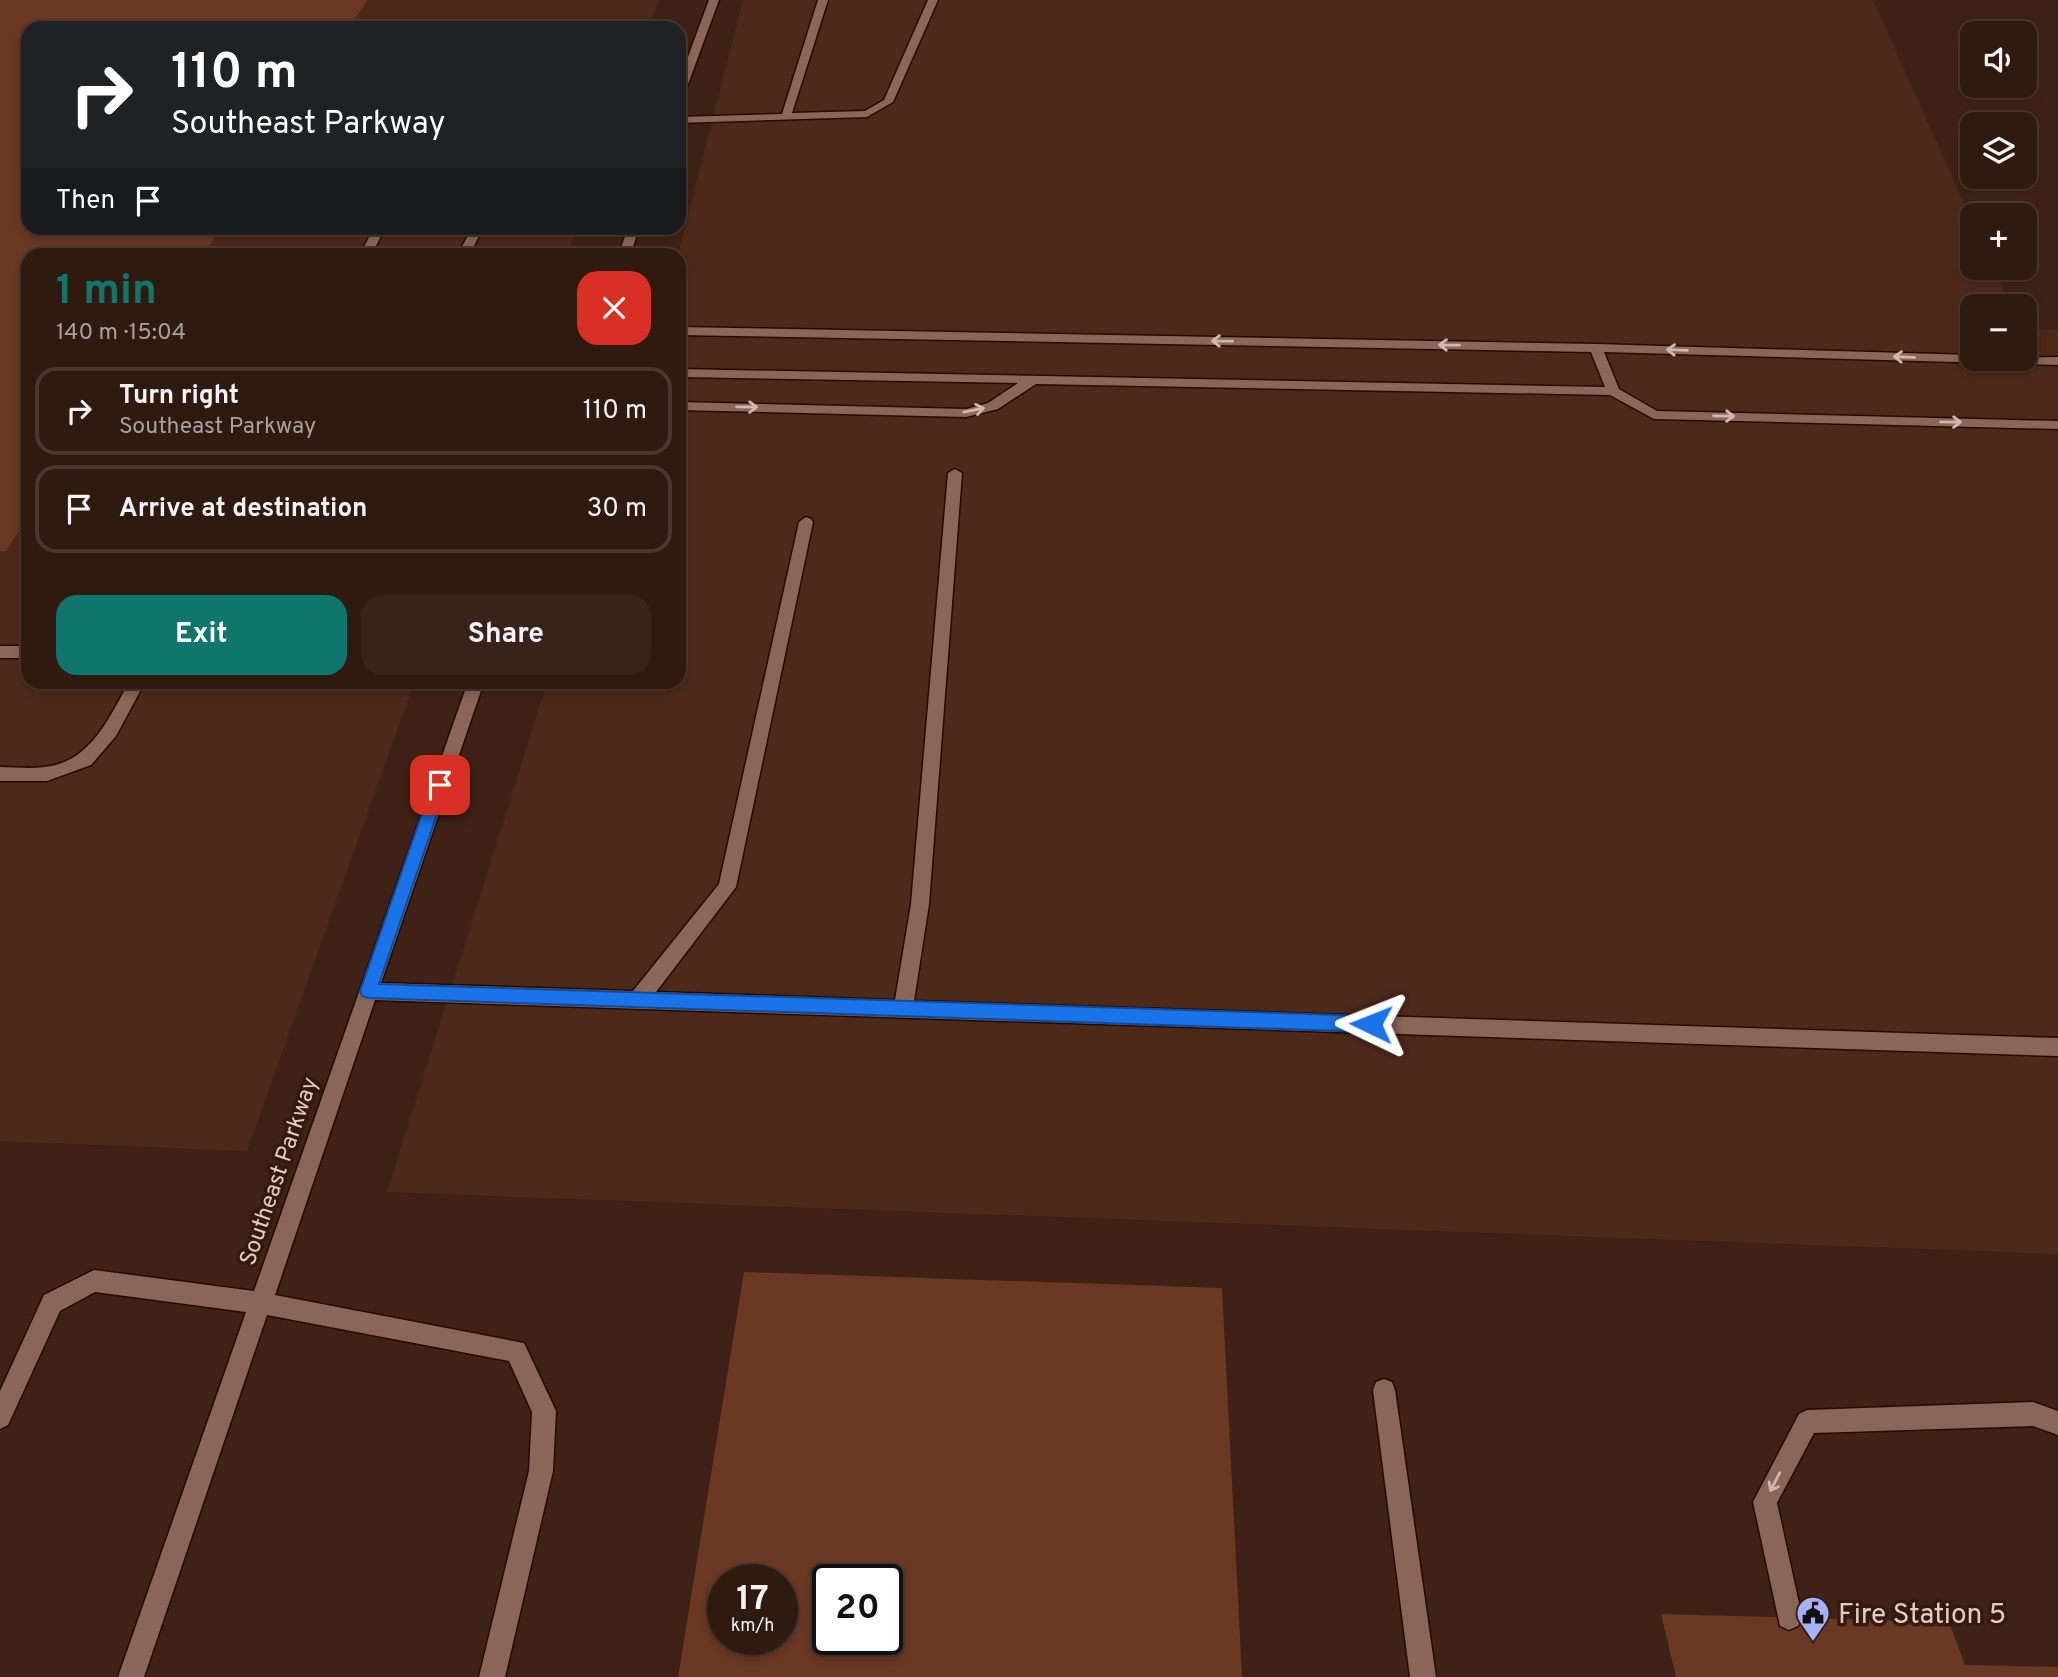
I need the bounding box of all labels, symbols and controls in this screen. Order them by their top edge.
map controls [1960,21,2037,371]
button: sound [1960,21,2037,98]
text: 110 m [171,44,298,106]
icon: right [56,49,147,140]
text: Southeast Parkway [171,105,445,145]
button: layers [1960,112,2037,189]
icon: arrive [129,182,167,220]
text: Then [56,185,115,218]
button: + [1960,203,2037,280]
text: 1 min [56,266,157,319]
button: close [577,271,651,345]
button: − [1960,294,2037,371]
text: 140 m · 15:04 [56,319,186,348]
one-way arrow [1210,334,1233,348]
one-way arrow [1438,339,1461,352]
one-way arrow [1665,344,1688,357]
one-way arrow [1893,350,1916,363]
text: Turn right [119,380,239,413]
icon: right [60,392,98,430]
text: 110 m [583,395,647,428]
one-way arrow [735,401,758,414]
one-way arrow [962,403,985,417]
one-way arrow [1712,410,1735,423]
text: Southeast Parkway [119,413,316,442]
one-way arrow [1940,416,1963,429]
icon: arrive [60,490,98,528]
text: Arrive at destination [119,493,367,526]
text: 30 m [587,493,647,526]
button: Exit [56,595,347,675]
button: Share [361,595,651,675]
pin [410,755,470,815]
icon: arrive [421,766,459,804]
position arrow [1334,987,1408,1061]
street label: Southeast Parkway [235,1074,326,1270]
one-way arrow [1768,1471,1782,1492]
speed limit sign: 20 [812,1564,903,1655]
text: 17 [736,1578,769,1622]
public building icon: Fire Station 5 [1794,1594,1832,1643]
place label: Fire Station 5 [1838,1598,2006,1634]
text: km/h [731,1615,774,1638]

